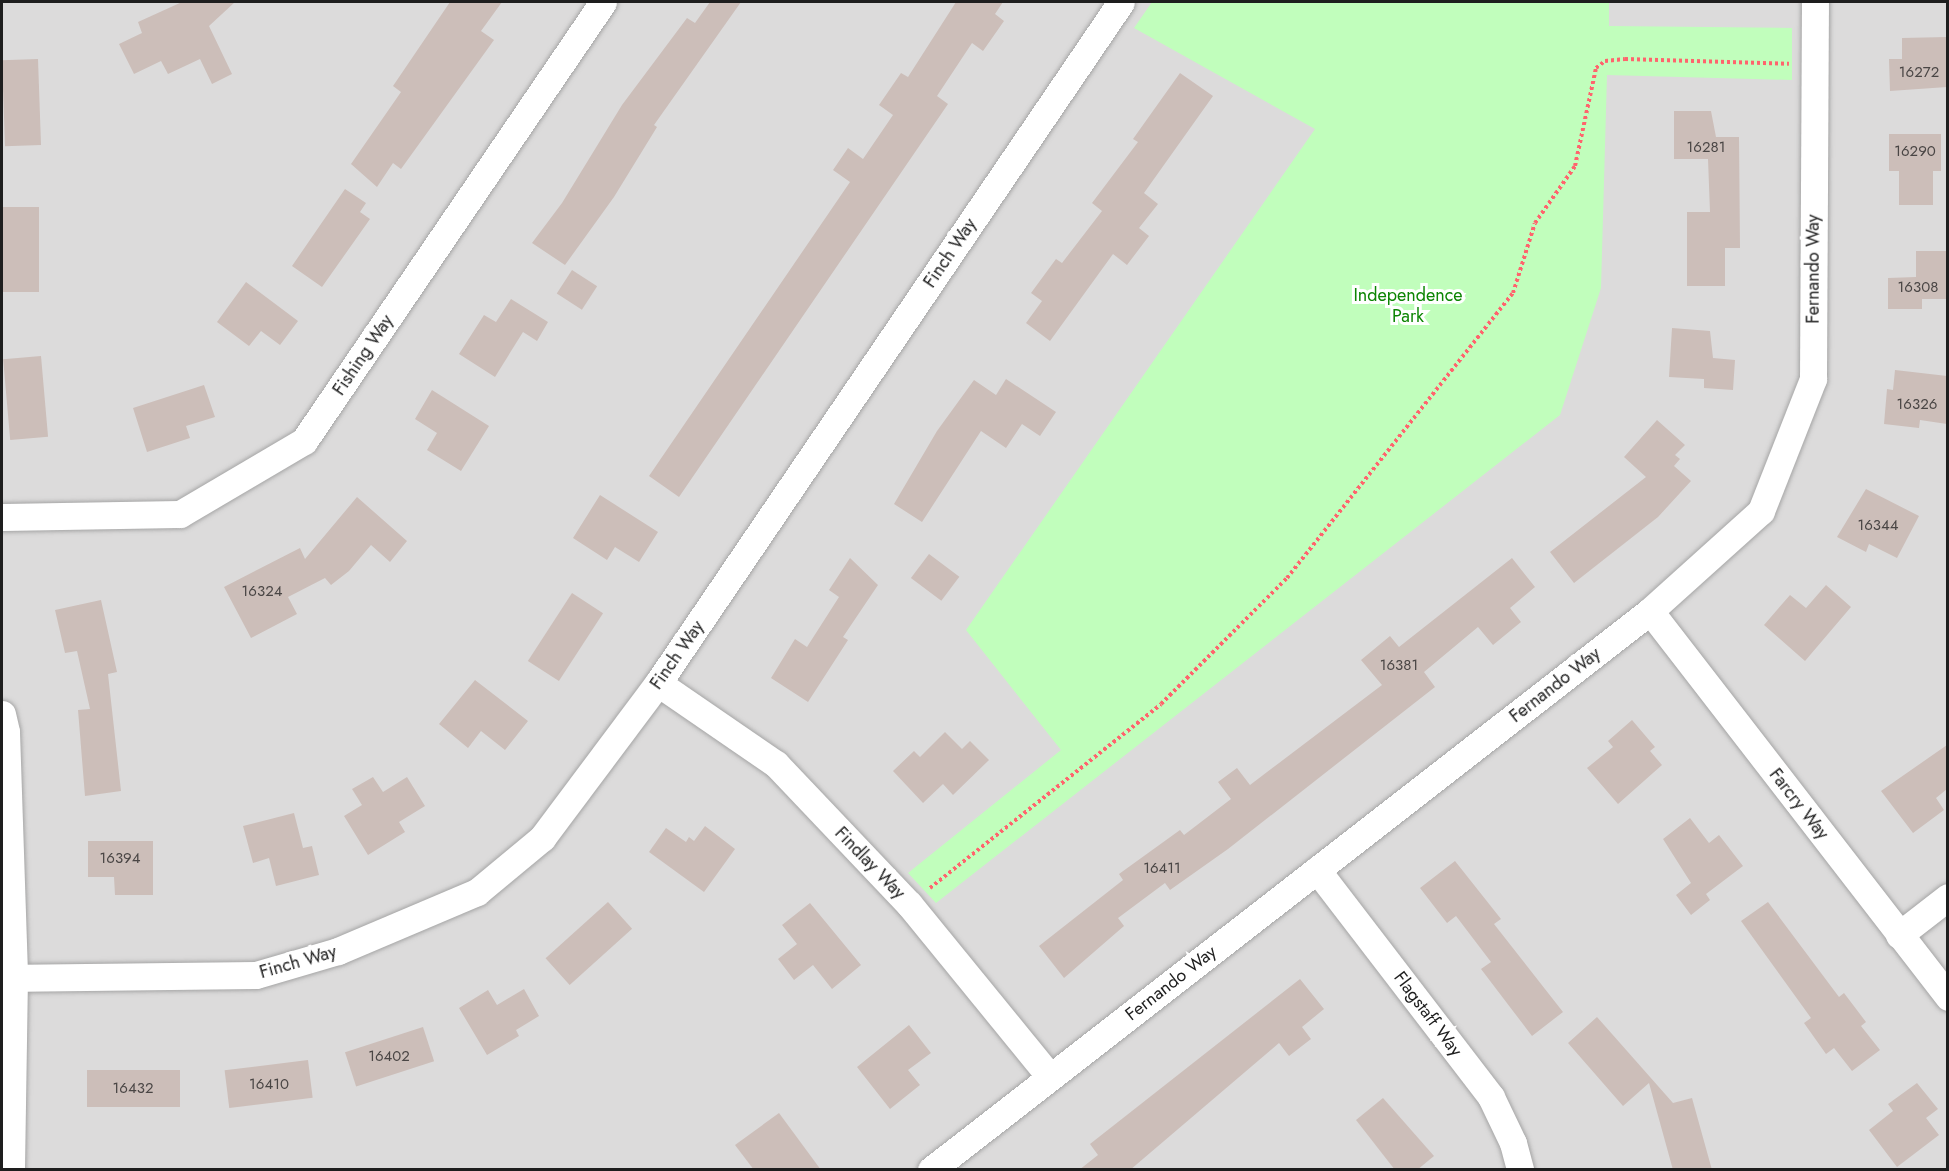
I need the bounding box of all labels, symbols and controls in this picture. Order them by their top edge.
house number: 16272 [1899,64,1939,82]
house number: 16281 [1687,139,1725,157]
house number: 16290 [1894,143,1936,161]
street label: Finch Way [919,214,981,292]
street label: Fernando Way [1802,214,1824,324]
house number: 16308 [1898,279,1938,297]
park label: Independence Park [1353,285,1463,328]
street label: Fishing Way [328,311,398,399]
house number: 16326 [1897,396,1937,414]
house number: 16344 [1857,517,1899,535]
house number: 16324 [242,583,282,601]
street label: Finch Way [645,616,709,694]
street label: Fernando Way [1505,643,1605,727]
house number: 16381 [1380,657,1418,675]
street label: Farcry Way [1765,764,1833,844]
street label: Findlay Way [830,822,910,904]
house number: 16394 [100,850,140,868]
house number: 16411 [1143,860,1181,878]
street label: Finch Way [257,941,339,983]
street label: Fernando Way [1121,941,1221,1025]
street label: Flagstaff Way [1389,967,1467,1061]
house number: 16402 [368,1048,410,1066]
house number: 16410 [249,1076,289,1094]
house number: 16432 [113,1080,153,1098]

